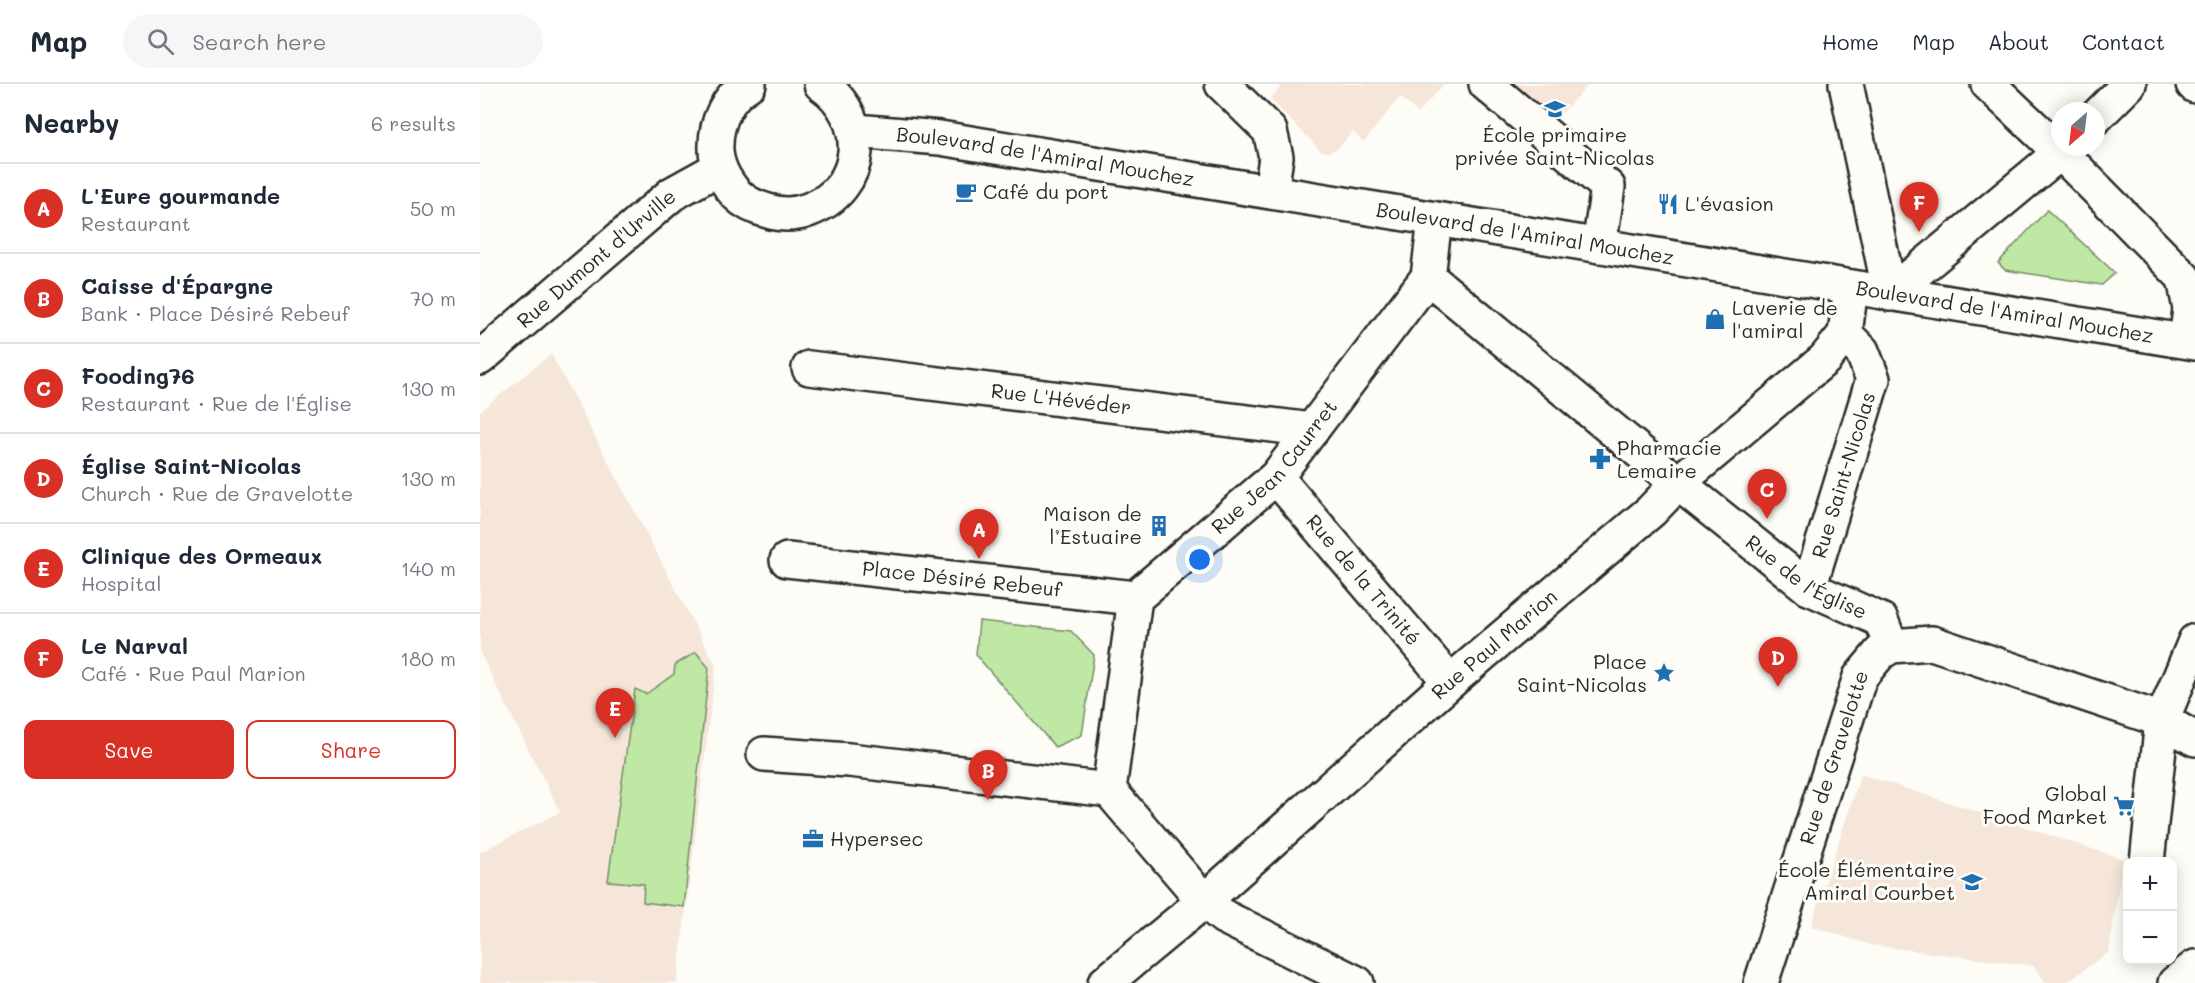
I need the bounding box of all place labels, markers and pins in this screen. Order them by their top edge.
school or university icon: École primaire privée Saint-Nicolas [1543,97,1567,121]
place label: École primaire privée Saint-Nicolas [1455,121,1655,170]
place label: Café du port [983,178,1109,204]
cafe icon: Café du port [954,180,978,204]
pin: F [1900,182,1938,232]
place label: L'évasion [1685,190,1774,216]
restaurant icon: L'évasion [1656,192,1680,216]
place label: Laverie de l'amiral [1732,294,1838,343]
shop icon: Laverie de l'amiral [1703,307,1727,331]
place label: Pharmacie Lemaire [1617,434,1722,483]
pharmacy icon: Pharmacie Lemaire [1588,447,1612,471]
pin: C [1748,470,1786,519]
place label: Maison de l’Estuaire [1043,500,1142,549]
pin: A [960,510,998,559]
building icon: Maison de l’Estuaire [1147,514,1171,538]
pin: D [1758,638,1798,687]
place label: Place Saint-Nicolas [1517,648,1647,697]
place icon: Place Saint-Nicolas [1652,661,1676,685]
pin: E [596,688,634,738]
pin: B [968,750,1008,800]
place label: Global Food Market [1983,780,2107,829]
supermarket icon: Global Food Market [2112,794,2136,818]
place label: Hypersec [830,825,923,851]
office icon: Hypersec [801,827,825,851]
place label: École Élémentaire Amiral Courbet [1778,856,1955,905]
school or university icon: École Élémentaire Amiral Courbet [1960,870,1984,894]

